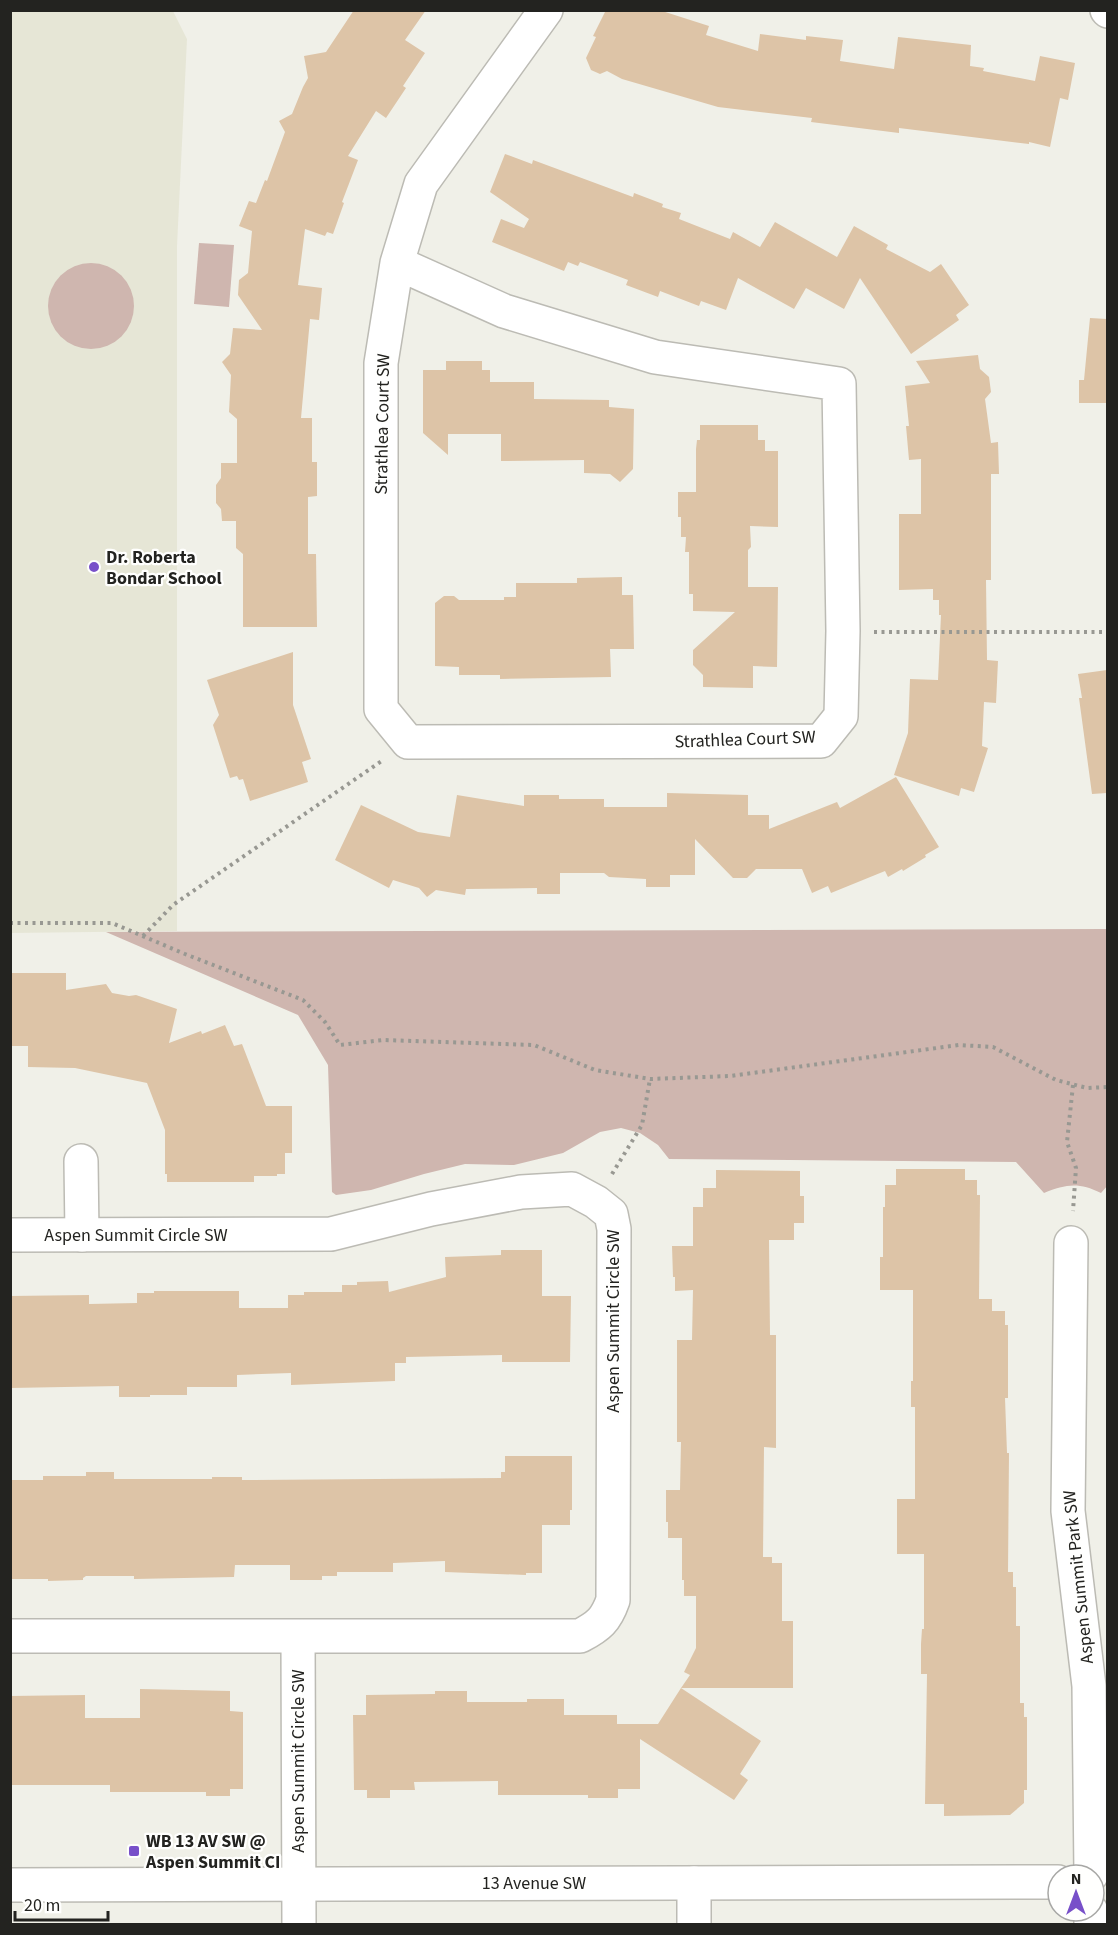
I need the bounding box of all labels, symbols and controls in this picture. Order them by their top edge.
street label: Strathlea Court SW [369,353,396,495]
place label: Dr. Roberta Bondar School [106,545,222,591]
marker: Dr. Roberta Bondar School [87,560,101,574]
street label: Strathlea Court SW [674,725,816,754]
street label: Aspen Summit Circle SW [44,1223,228,1248]
street label: Aspen Summit Circle SW [601,1229,626,1413]
street label: Aspen Summit Park SW [1057,1489,1100,1665]
street label: Aspen Summit Circle SW [286,1669,311,1853]
place label: WB 13 AV SW @ Aspen Summit CI [145,1829,281,1875]
marker: WB 13 AV SW @ Aspen Summit CI [127,1844,141,1858]
north arrow [1046,1863,1106,1923]
text: N [1071,1868,1081,1890]
street label: 13 Avenue SW [482,1871,586,1896]
scale bar [15,1884,108,1922]
text: 20 m [24,1893,60,1918]

